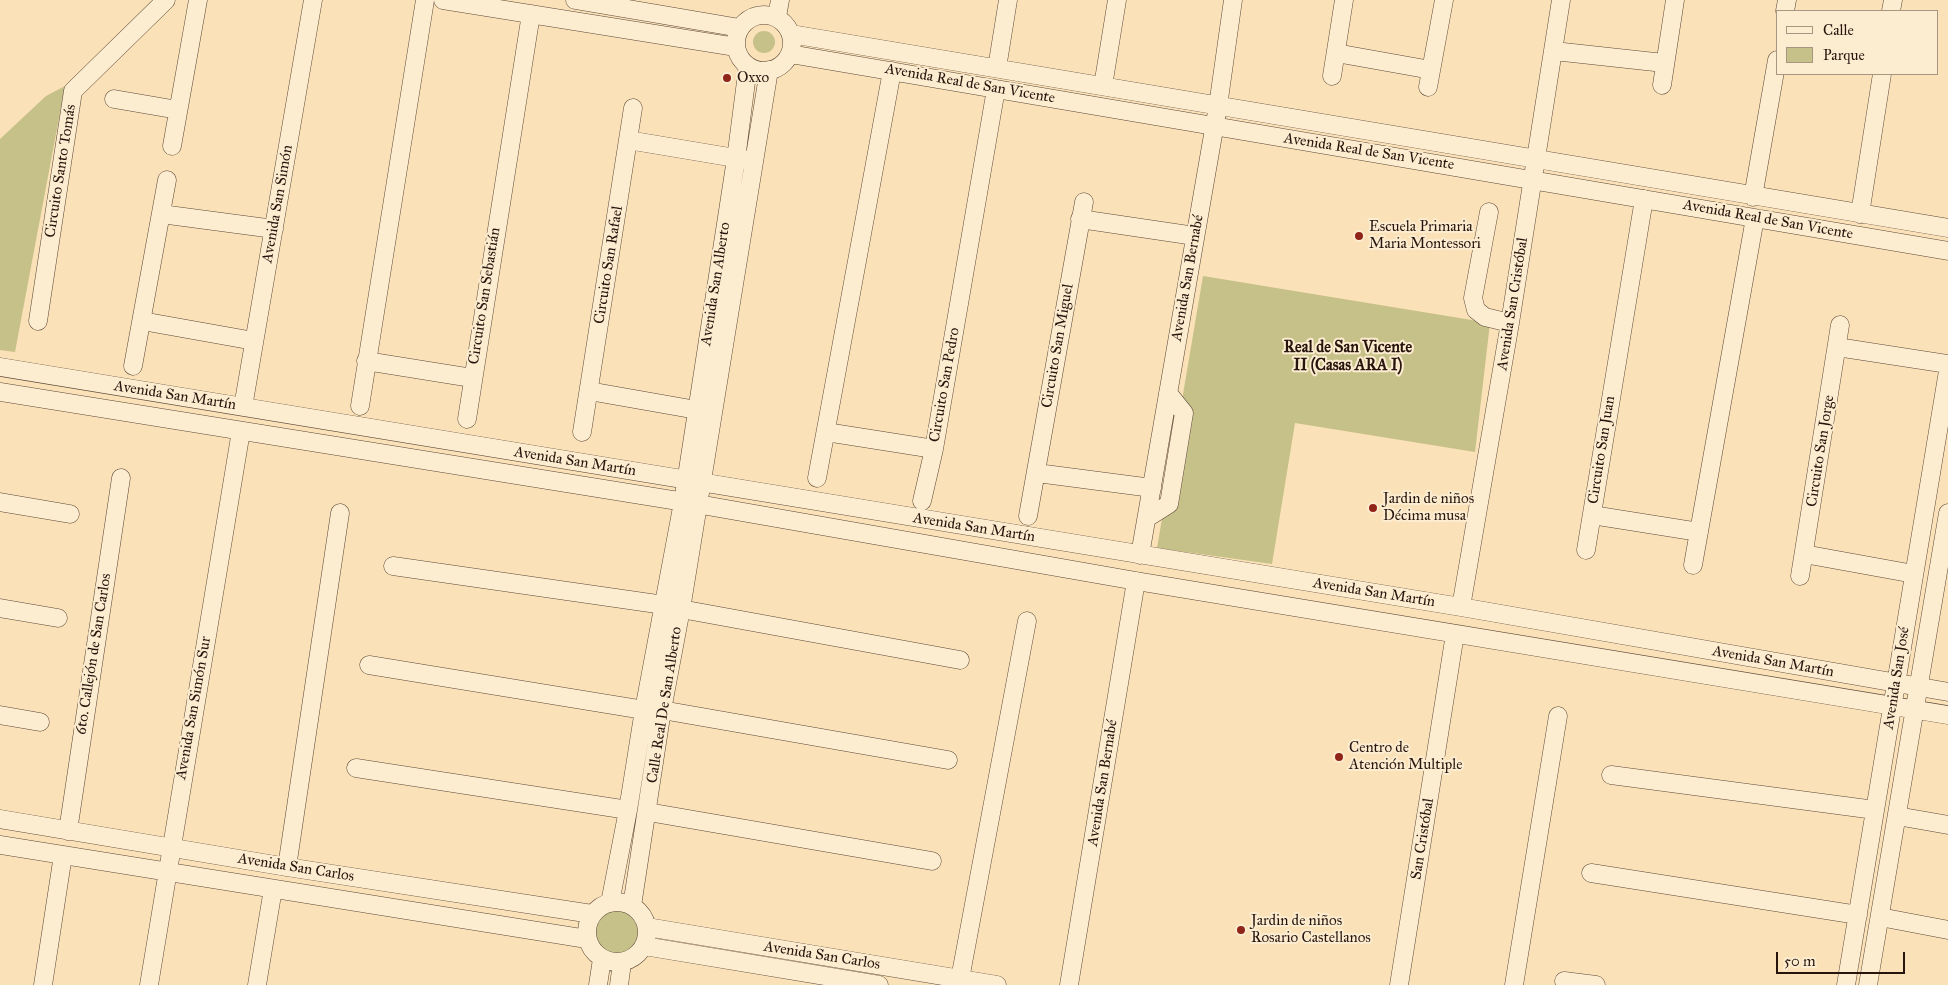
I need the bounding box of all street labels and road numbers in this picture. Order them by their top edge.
street label: Avenida Real de San Vicente [884,60,1056,108]
street label: Circuito Santo Tomás [42,103,80,239]
street label: Avenida Real de San Vicente [1282,130,1456,174]
street label: Avenida San Simón [259,144,297,264]
street label: Avenida Real de San Vicente [1682,196,1854,244]
street label: Circuito San Rafael [591,205,627,325]
street label: Avenida San Bernabé [1168,213,1208,343]
street label: Avenida San Alberto [697,221,735,347]
street label: Circuito San Sebastián [465,226,505,366]
street label: Avenida San Cristóbal [1494,236,1532,372]
street label: Circuito San Miguel [1038,282,1078,410]
street label: Circuito San Pedro [926,326,964,444]
street label: Avenida San Martín [113,377,237,415]
street label: Circuito San Jorge [1803,394,1839,508]
street label: Circuito San Juan [1585,395,1619,505]
street label: Avenida San Martín [513,443,637,481]
street label: Avenida San Martín [912,509,1036,547]
street label: 6to. Callejón de San Carlos [72,572,116,736]
street label: Avenida San Martín [1312,574,1436,612]
street label: Calle Real De San Alberto [644,625,686,785]
street label: Avenida San José [1880,625,1914,731]
street label: Avenida San Simón Sur [173,635,215,781]
street label: Avenida San Martín [1711,642,1835,682]
street label: Avenida San Bernabé [1084,718,1122,848]
street label: San Cristóbal [1408,797,1438,881]
street label: Avenida San Carlos [237,850,355,886]
street label: Avenida San Carlos [763,938,881,974]

